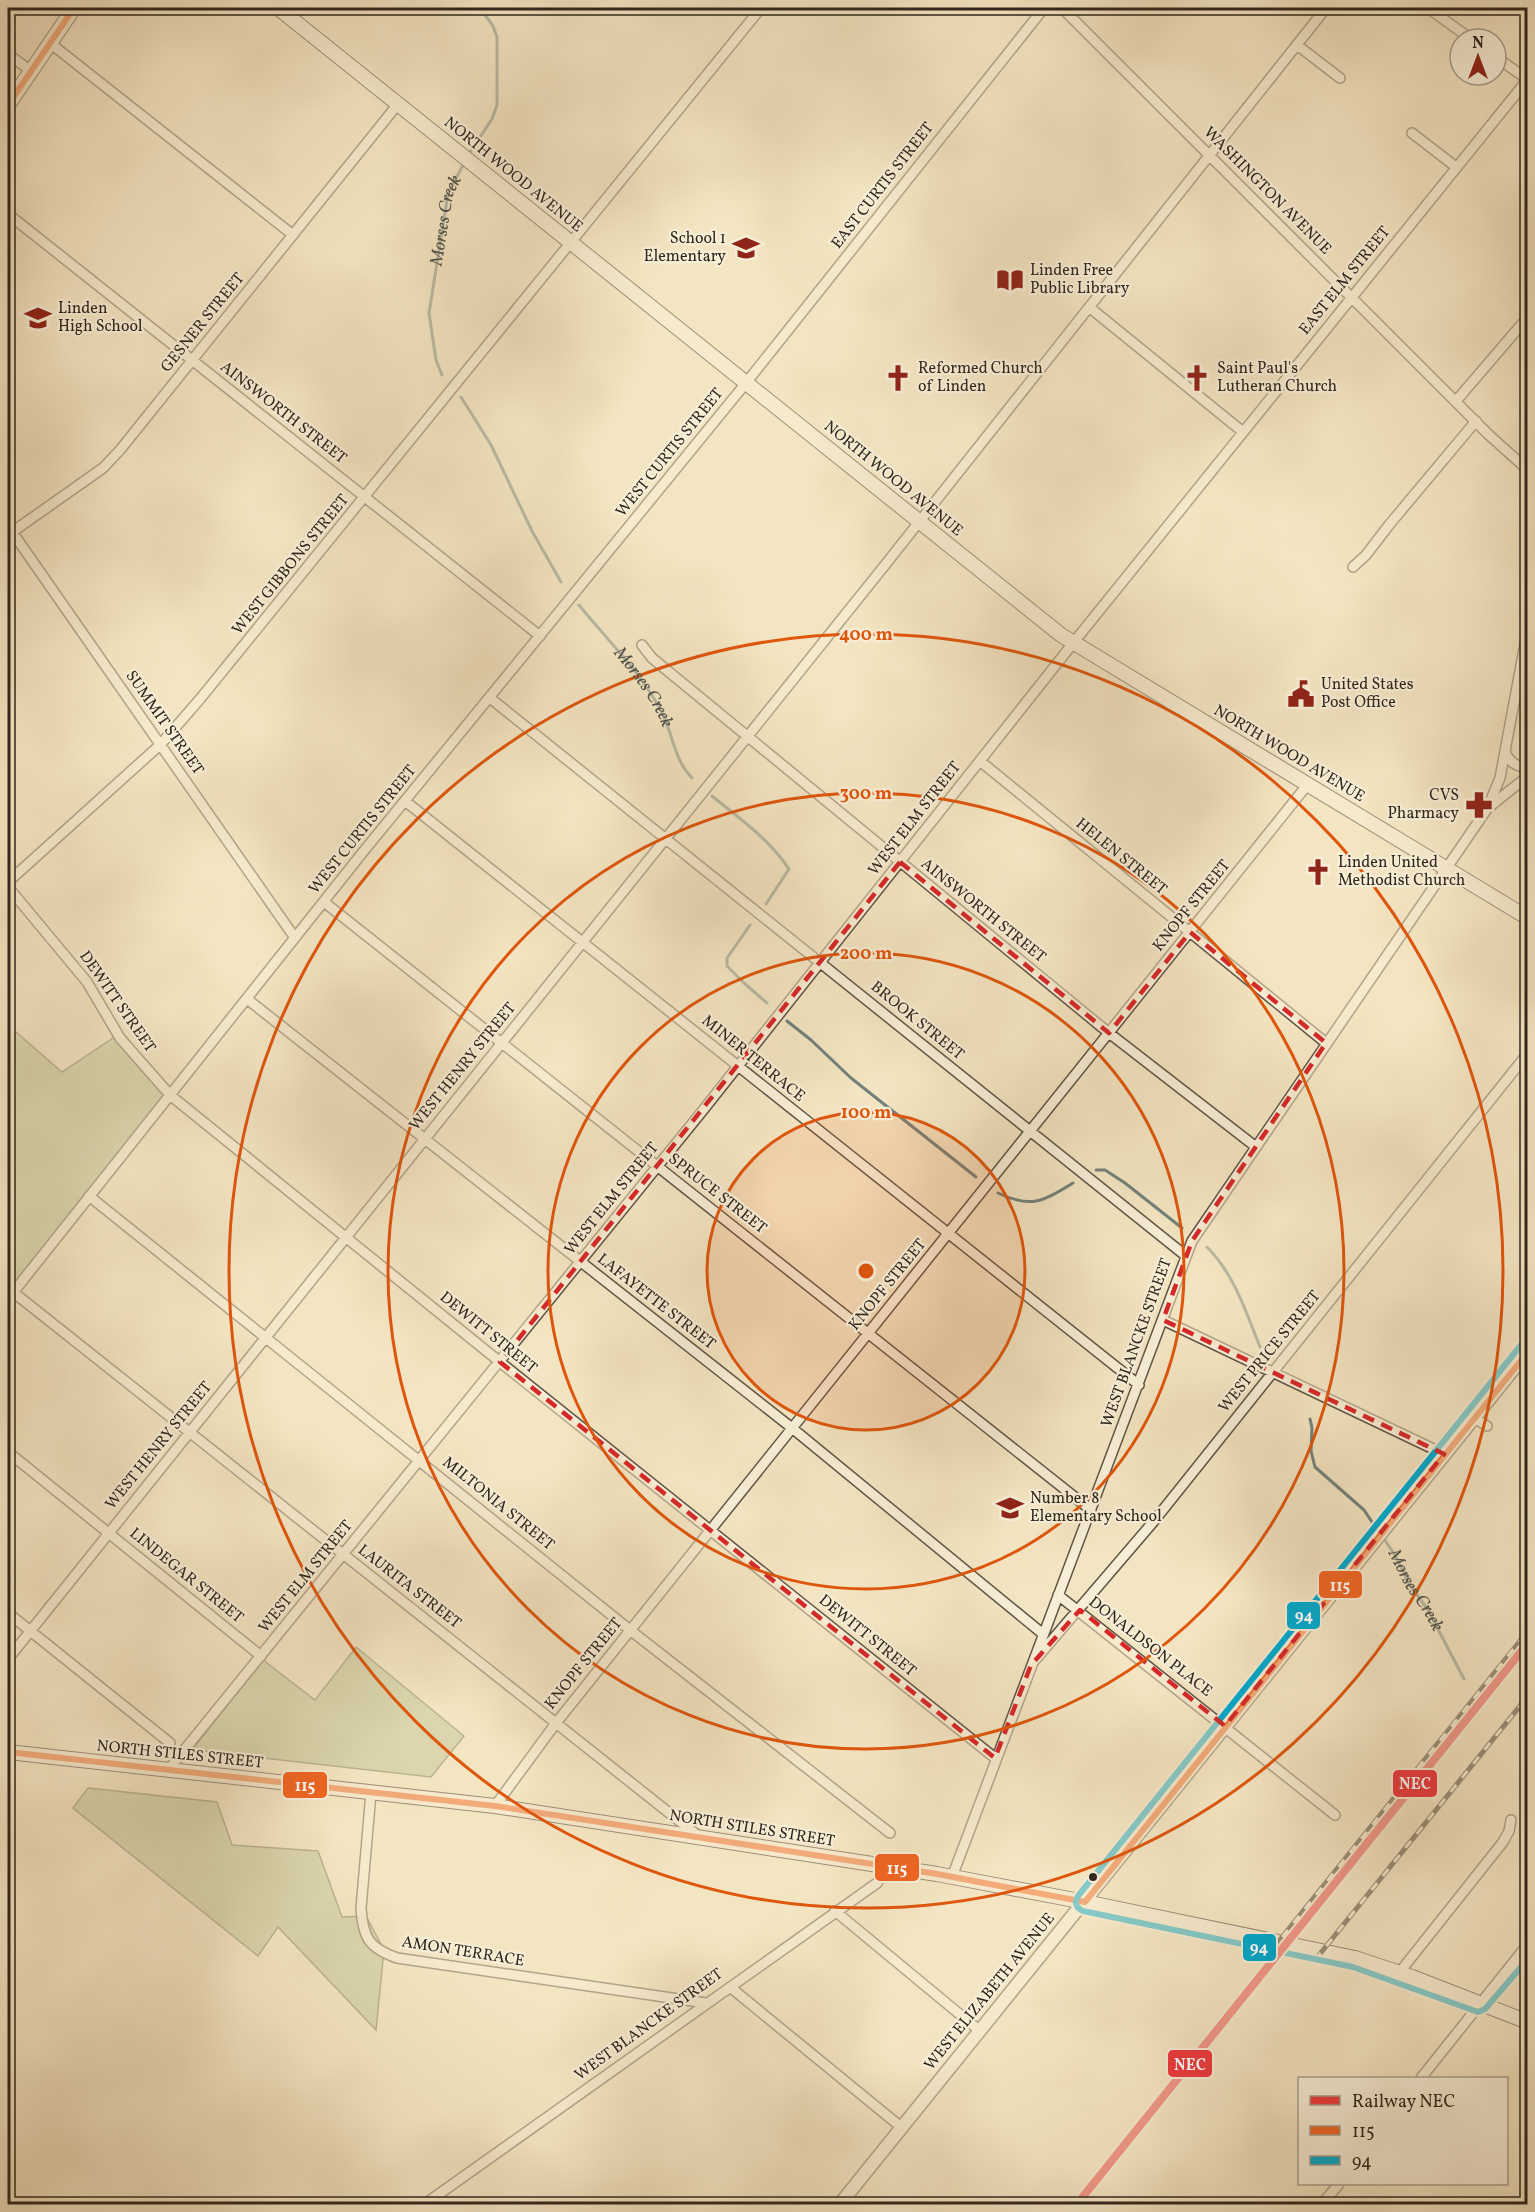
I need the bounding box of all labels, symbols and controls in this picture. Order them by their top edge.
north arrow [1448,27,1508,87]
text: N [1472,33,1484,55]
street label: NORTH WOOD AVENUE [439,112,587,238]
street label: EAST CURTIS STREET [827,118,939,254]
street label: WASHINGTON AVENUE [1198,122,1336,260]
water label: Morses Creek [424,171,468,268]
street label: EAST ELM STREET [1294,222,1396,340]
place label: School 1 Elementary [644,228,726,268]
school or university icon: School 1 Elementary [731,233,761,263]
place label: Linden Free Public Library [1030,260,1130,300]
library icon: Linden Free Public Library [995,265,1025,295]
street label: GESNER STREET [156,269,250,377]
place label: Linden High School [58,298,143,338]
school or university icon: Linden High School [23,303,53,333]
street label: AINSWORTH STREET [215,357,351,469]
place label: Reformed Church of Linden [918,358,1043,398]
place label: Saint Paul's Lutheran Church [1217,358,1337,398]
church icon: Reformed Church of Linden [883,363,913,393]
church icon: Saint Paul's Lutheran Church [1182,363,1212,393]
street label: WEST CURTIS STREET [611,384,729,522]
street label: NORTH WOOD AVENUE [819,416,967,542]
street label: WEST GIBBONS STREET [227,490,355,640]
text: 400 m [839,623,893,648]
water label: Morses Creek [607,641,679,731]
street label: SUMMIT STREET [120,666,208,780]
place label: United States Post Office [1321,674,1414,714]
public building icon: United States Post Office [1286,679,1316,709]
street label: NORTH WOOD AVENUE [1209,700,1369,808]
street label: WEST ELM STREET [864,757,966,881]
street label: WEST CURTIS STREET [304,761,422,899]
text: 300 m [840,782,892,807]
place label: CVS Pharmacy [1388,785,1459,825]
pharmacy icon: CVS Pharmacy [1464,790,1494,820]
street label: HELEN STREET [1071,813,1171,901]
place label: Linden United Methodist Church [1338,852,1465,892]
street label: AINSWORTH STREET [916,854,1050,968]
street label: KNOPF STREET [1148,855,1236,957]
church icon: Linden United Methodist Church [1303,857,1333,887]
text: 200 m [840,942,892,967]
street label: DEWITT STREET [74,947,160,1057]
street label: BROOK STREET [866,976,968,1066]
street label: WEST HENRY STREET [404,998,522,1136]
street label: MINER TERRACE [697,1010,809,1108]
text: 100 m [841,1101,891,1126]
street label: WEST ELM STREET [560,1138,664,1260]
street label: SPRUCE STREET [663,1149,771,1239]
street label: KNOPF STREET [844,1234,932,1336]
street label: LAFAYETTE STREET [592,1249,720,1355]
street label: WEST BLANCKE STREET [1096,1255,1178,1431]
centre of rings [856,1261,876,1281]
street label: WEST PRICE STREET [1214,1286,1326,1418]
street label: DEWITT STREET [434,1287,542,1379]
street label: WEST HENRY STREET [100,1377,218,1515]
street label: MILTONIA STREET [437,1452,559,1556]
place label: Number 8 Elementary School [1030,1488,1162,1528]
school or university icon: Number 8 Elementary School [995,1493,1025,1523]
street label: WEST ELM STREET [254,1516,358,1638]
street label: LINDEGAR STREET [124,1523,248,1629]
street label: LAURITA STREET [353,1540,465,1634]
water label: Morses Creek [1381,1544,1450,1636]
line badge: 115 [1318,1570,1363,1599]
text: 115 [1330,1576,1351,1598]
street label: DEWITT STREET [813,1590,921,1682]
street label: DONALDSON PLACE [1083,1592,1217,1702]
line badge: 94 [1286,1601,1321,1630]
text: 94 [1295,1606,1313,1628]
street label: KNOPF STREET [540,1613,628,1715]
street label: NORTH STILES STREET [96,1735,264,1775]
line badge: NEC [1392,1769,1438,1798]
line badge: 115 [282,1771,328,1799]
text: NEC [1399,1774,1431,1796]
text: 115 [295,1776,316,1798]
street label: NORTH STILES STREET [668,1805,836,1853]
line badge: 115 [874,1853,920,1882]
text: 115 [887,1859,908,1881]
unlabelled marker [1087,1871,1099,1883]
street label: WEST ELIZABETH AVENUE [920,1909,1060,2075]
street label: AMON TERRACE [400,1931,526,1973]
line badge: 94 [1242,1933,1277,1962]
text: 94 [1250,1938,1268,1960]
street label: WEST BLANCKE STREET [570,1964,728,2086]
line badge: NEC [1167,2049,1213,2078]
text: NEC [1174,2055,1206,2077]
legend [1298,2077,1508,2185]
text: Railway NEC [1352,2090,1455,2115]
text: 115 [1352,2120,1375,2145]
text: 94 [1352,2150,1372,2175]

